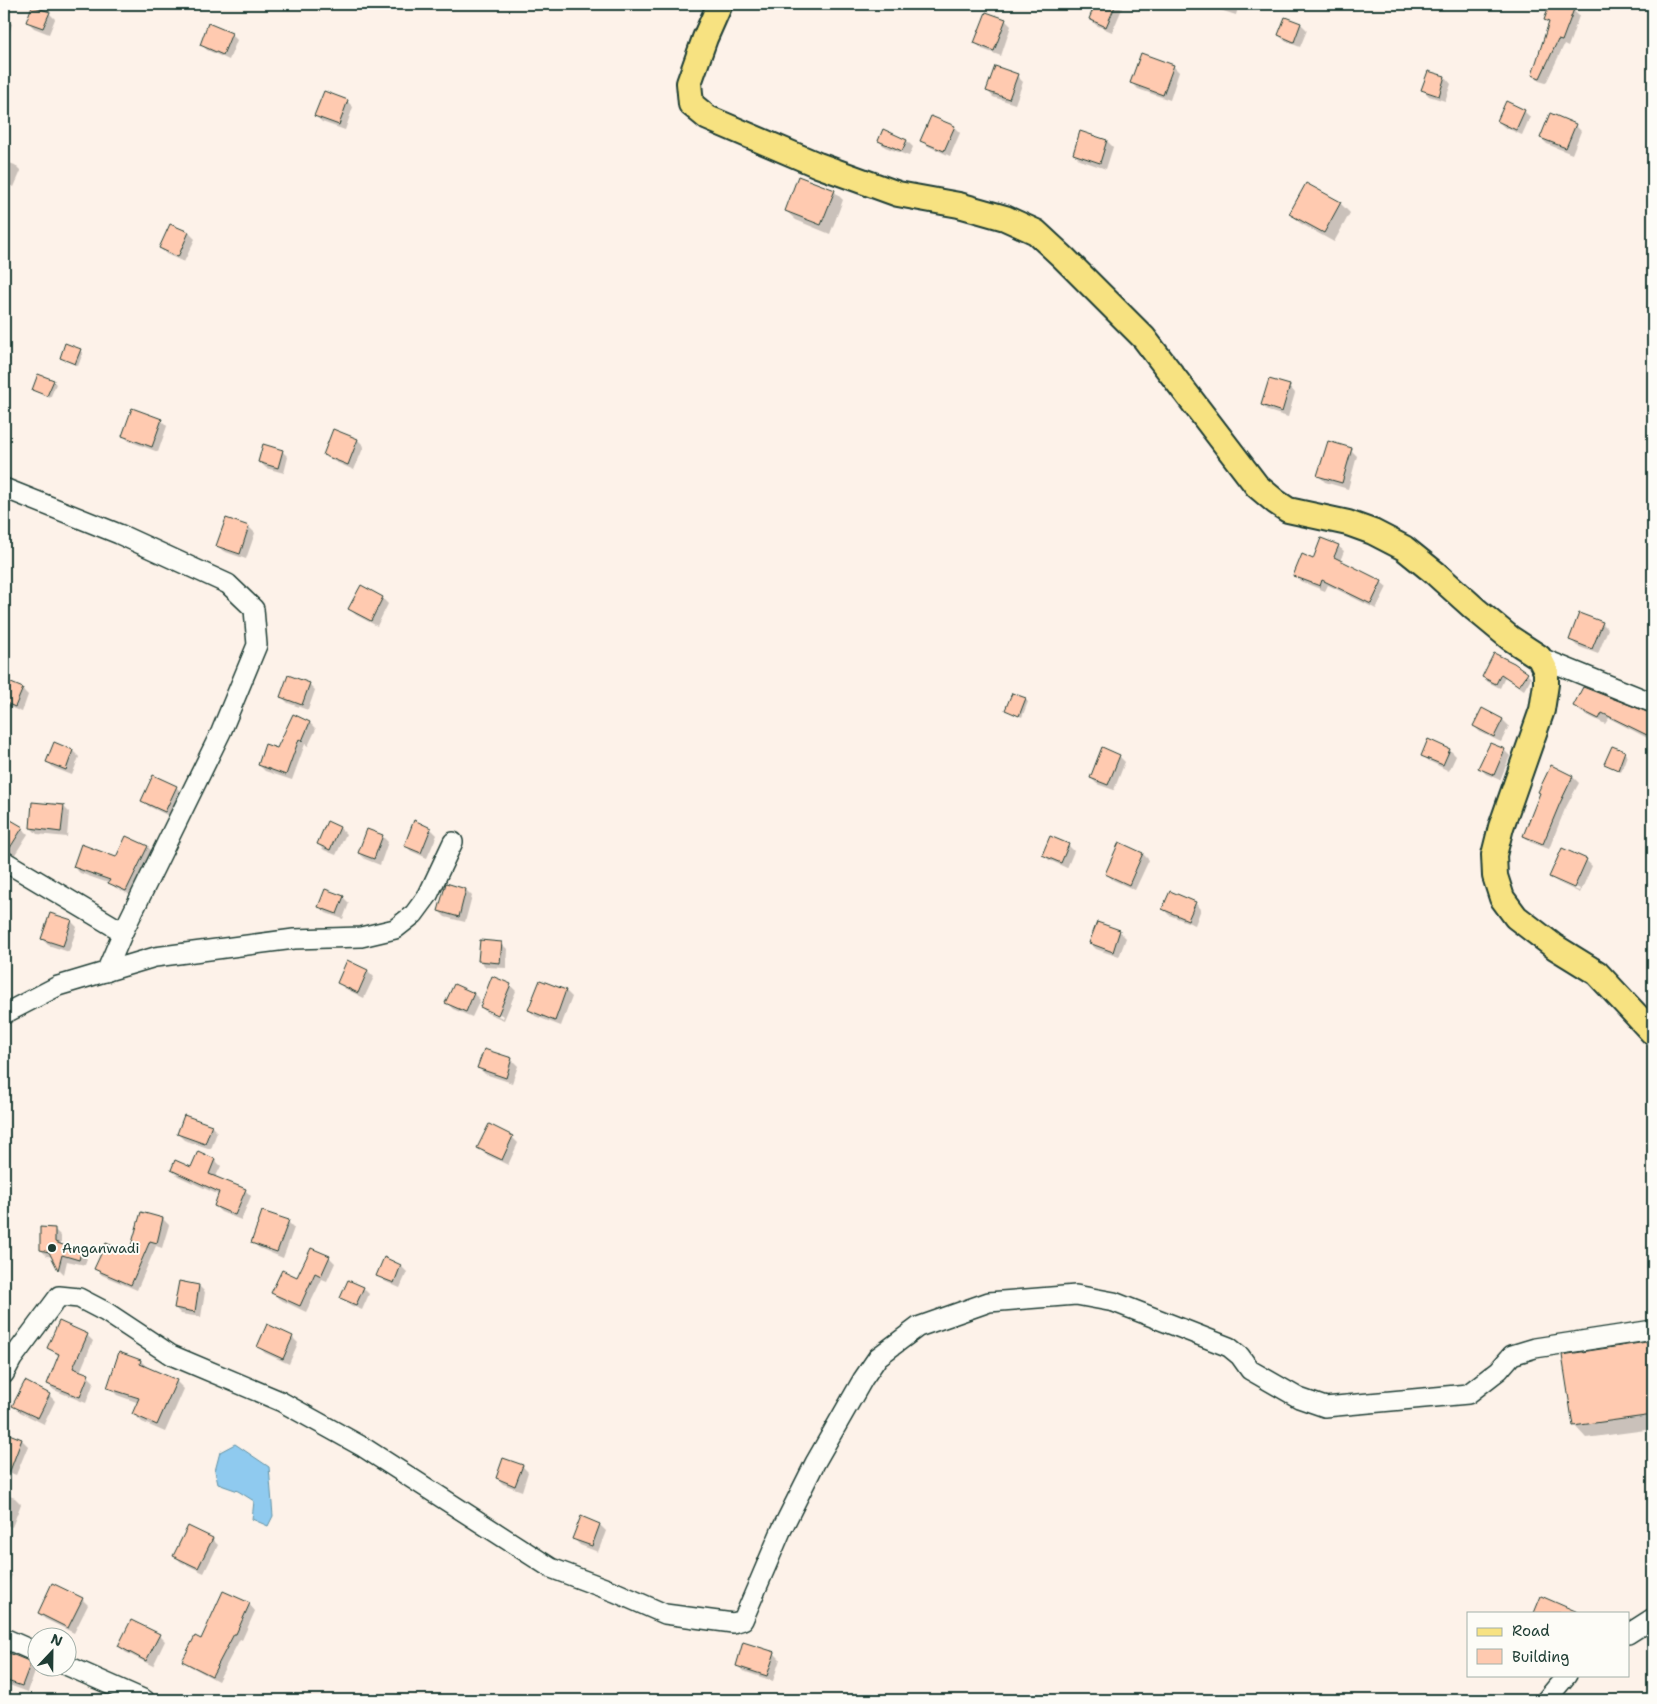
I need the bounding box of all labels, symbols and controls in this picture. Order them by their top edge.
place label: Anganwadi [62,1239,140,1257]
marker: Anganwadi [46,1242,58,1254]
legend [1467,1612,1630,1676]
text: Road [1512,1621,1550,1641]
north arrow [28,1626,78,1676]
text: N [48,1630,65,1650]
text: Building [1512,1647,1569,1667]

